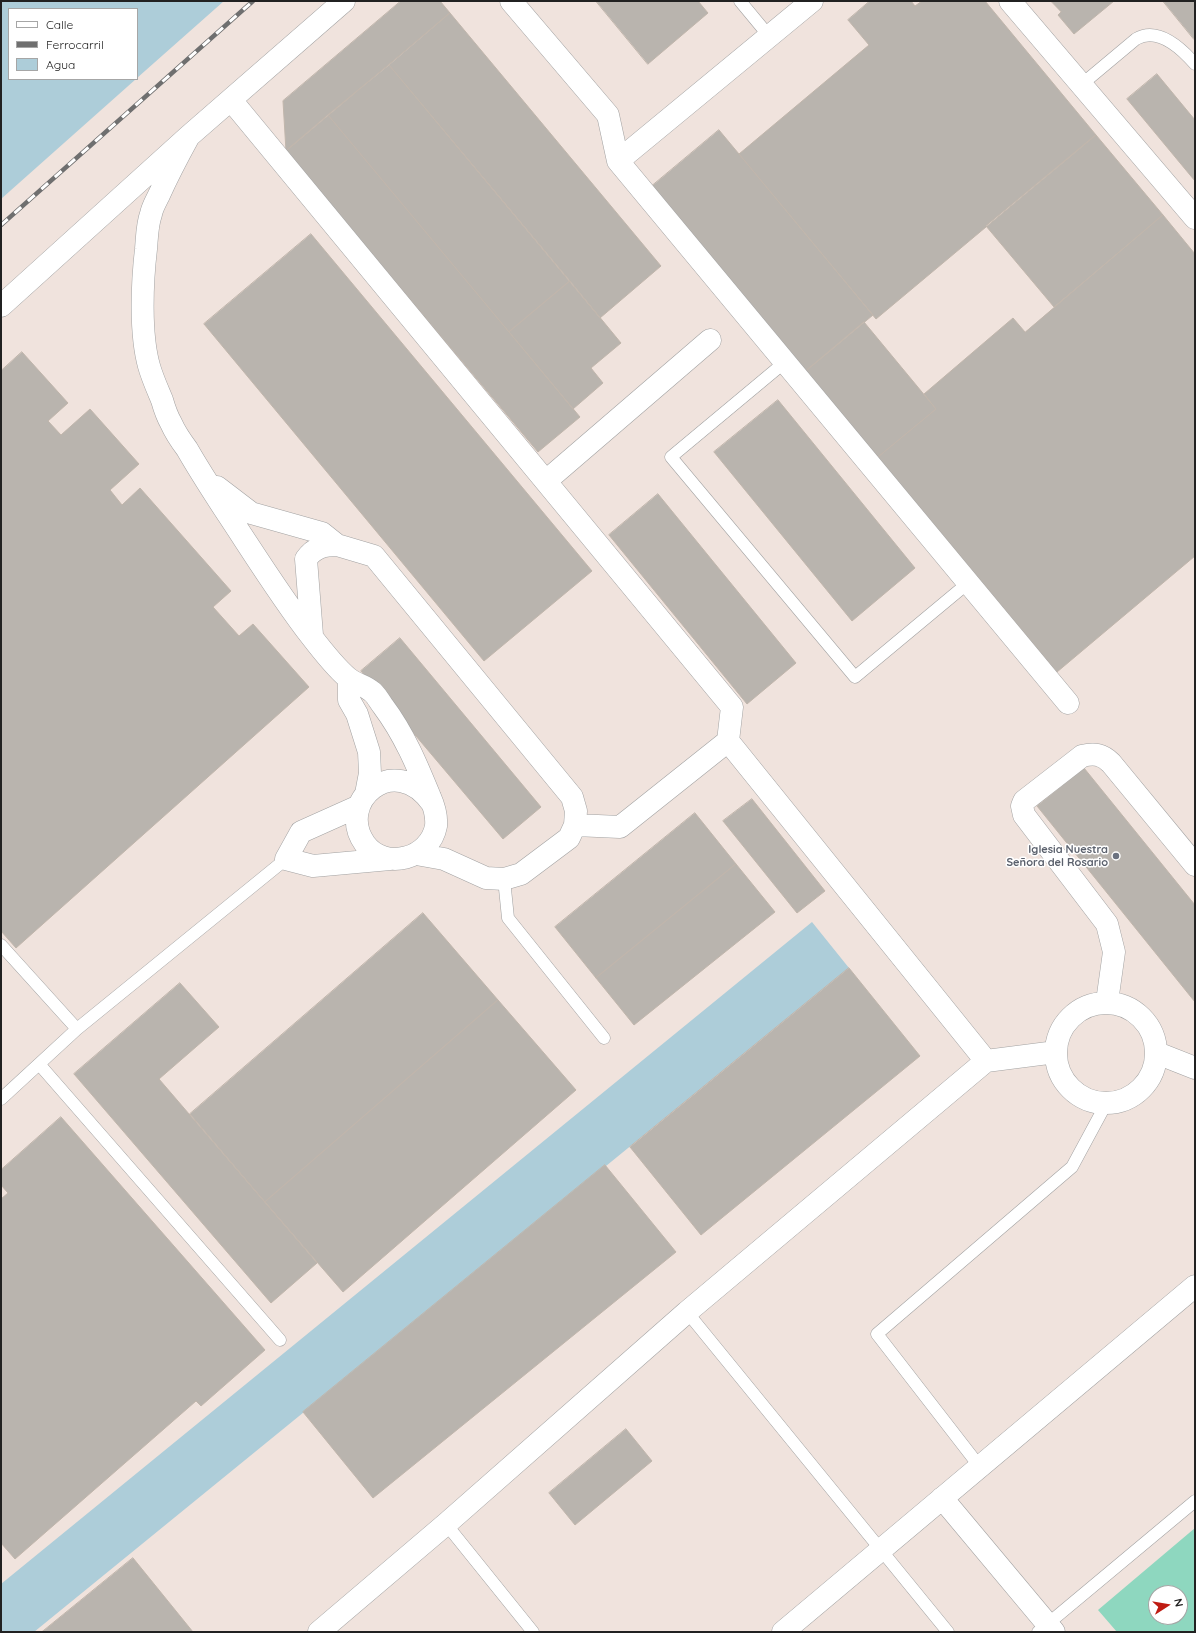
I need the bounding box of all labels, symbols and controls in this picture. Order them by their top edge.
legend [8,8,138,80]
text: Calle [46,17,73,32]
text: Ferrocarril [46,37,104,52]
text: Agua [46,57,75,72]
place label: Iglesia Nuestra Señora del Rosario [1007,843,1108,869]
marker: Iglesia Nuestra Señora del Rosario [1111,851,1121,861]
north arrow [1148,1585,1188,1625]
text: N [1171,1597,1186,1608]

